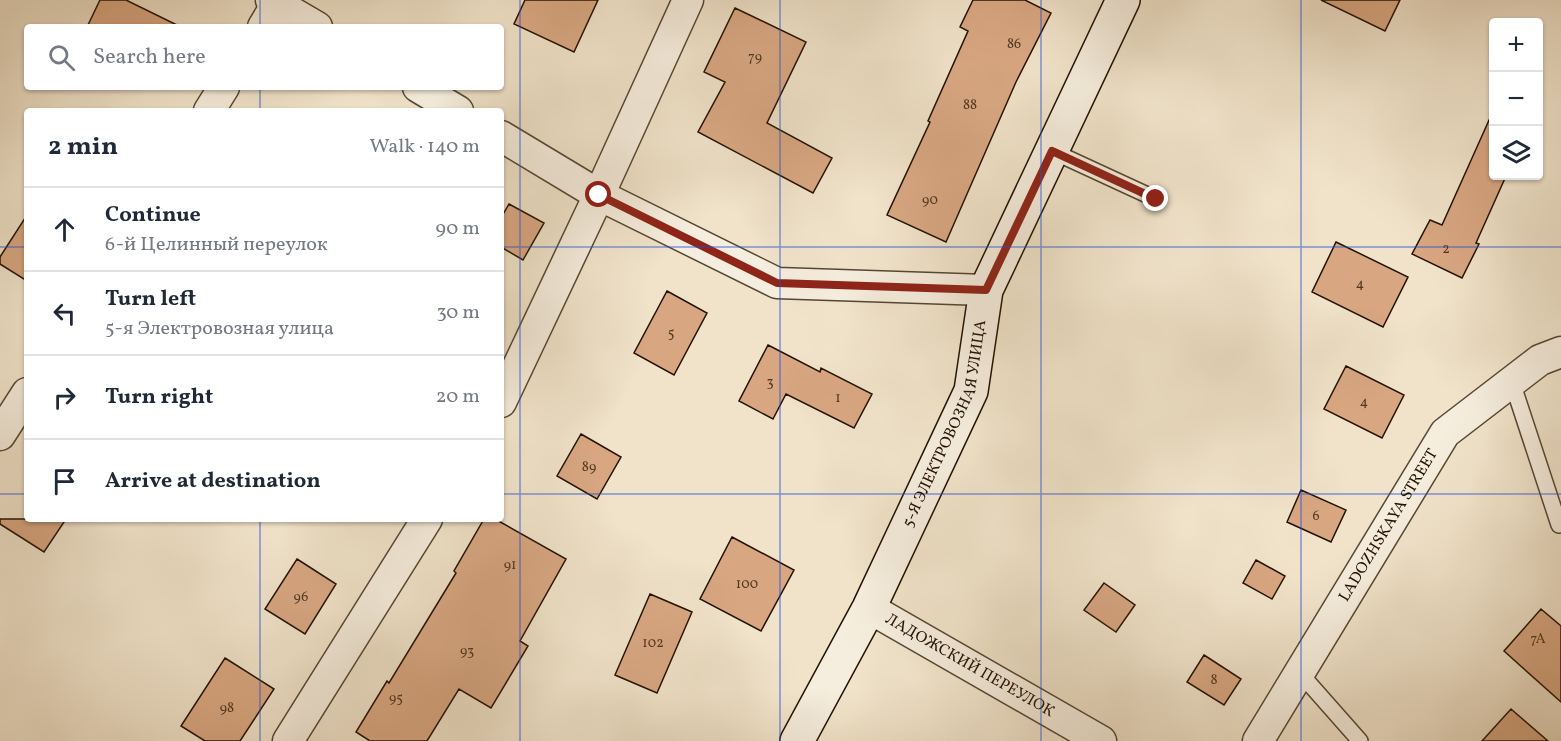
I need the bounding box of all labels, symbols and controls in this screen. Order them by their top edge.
map controls [1489,18,1543,180]
button: + [1489,18,1543,72]
search box [24,24,504,90]
house number: 86 [1007,35,1021,54]
icon: search [45,41,78,74]
text: Search here [93,42,206,73]
house number: 79 [748,48,762,67]
button: − [1489,72,1543,126]
house number: 88 [963,96,977,115]
button: layers [1489,126,1543,180]
text: 2 min [48,129,118,165]
text: Walk · 140 m [370,133,480,161]
route start [585,181,611,207]
route end [1142,185,1168,211]
house number: 90 [922,191,938,210]
text: Continue [105,200,201,231]
icon: ahead [48,213,81,246]
text: 90 m [436,215,480,243]
text: 6-й Целинный переулок [105,231,328,259]
house number: 2 [1442,240,1450,259]
house number: 4 [1356,275,1364,294]
text: Turn left [105,284,196,315]
icon: left [48,297,81,330]
text: 30 m [436,299,480,327]
text: 5-я Электровозная улица [105,315,334,343]
street label: 5-Я ЭЛЕКТРОВОЗНАЯ УЛИЦА [897,319,992,531]
house number: 5 [668,324,674,343]
house number: 3 [766,373,774,392]
icon: right [48,381,81,414]
text: Turn right [105,382,213,413]
text: 20 m [436,383,480,411]
house number: 1 [835,389,841,408]
house number: 4 [1360,393,1368,412]
street label: LADOZHSKAYA STREET [1334,445,1444,606]
house number: 89 [582,458,596,477]
icon: arrive [48,465,81,498]
text: Arrive at destination [105,466,321,497]
house number: 6 [1312,507,1320,526]
house number: 91 [504,556,516,575]
house number: 100 [736,575,758,594]
house number: 96 [294,588,308,607]
street label: ЛАДОЖСКИЙ ПЕРЕУЛОК [881,609,1058,723]
house number: 7А [1530,630,1546,649]
house number: 102 [642,634,664,653]
house number: 93 [460,642,474,661]
house number: 8 [1210,671,1218,690]
house number: 95 [389,689,403,708]
house number: 98 [220,699,234,718]

